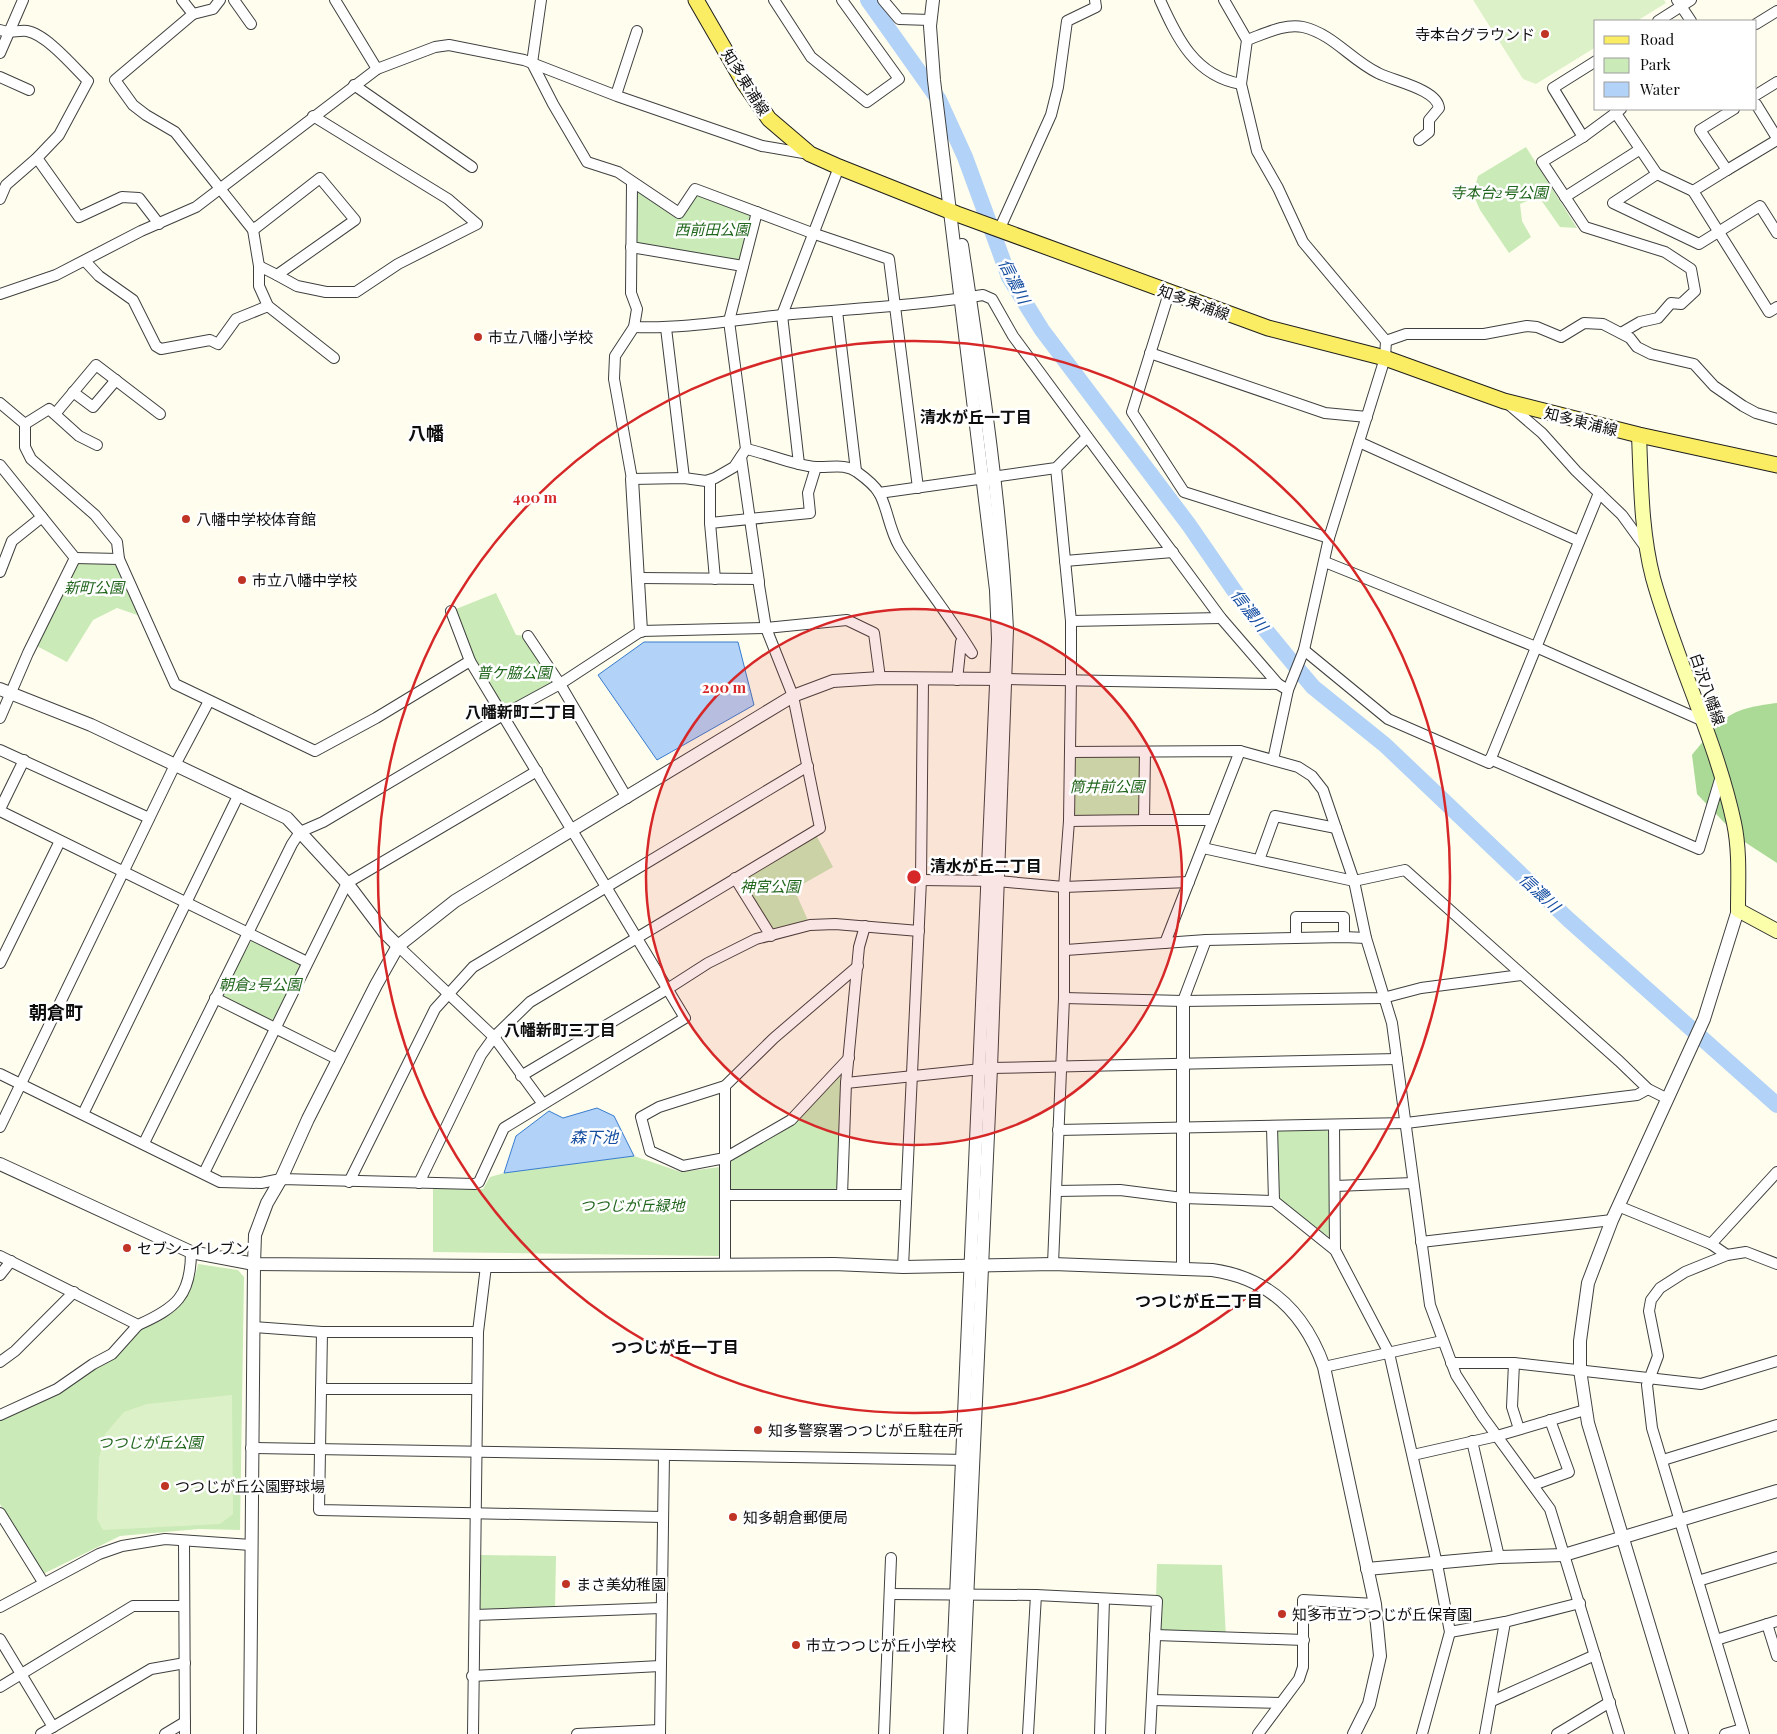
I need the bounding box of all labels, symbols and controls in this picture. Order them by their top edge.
legend [1594,20,1757,110]
place label: 寺本台グラウンド [1415,24,1535,44]
marker: 寺本台グラウンド [1539,28,1551,40]
text: Road [1640,29,1674,49]
street label: 知多東浦線 [718,45,774,119]
text: Park [1640,54,1672,74]
text: Water [1639,79,1680,99]
park label: 寺本台2号公園 [1450,182,1550,202]
park label: 西前田公園 [674,219,751,239]
water label: 信濃川 [995,255,1036,309]
street label: 知多東浦線 [1155,280,1233,324]
place label: 市立八幡小学校 [488,327,593,347]
marker: 市立八幡小学校 [472,331,484,343]
street label: 知多東浦線 [1542,402,1620,440]
district label: 清水が丘一丁目 [920,406,1032,427]
district label: 八幡 [408,421,444,445]
text: 400 m [513,487,558,507]
place label: 八幡中学校体育館 [196,509,316,529]
marker: 八幡中学校体育館 [180,513,192,525]
place label: 市立八幡中学校 [252,570,357,590]
marker: 市立八幡中学校 [236,574,248,586]
park label: 新町公園 [64,577,126,597]
water label: 信濃川 [1227,585,1274,637]
street label: 白沢八幡線 [1686,650,1730,728]
park label: 普ケ脇公園 [476,662,553,682]
text: 200 m [702,677,747,697]
district label: 八幡新町二丁目 [465,701,577,722]
park label: 筒井前公園 [1069,776,1146,796]
district label: 清水が丘二丁目 [930,855,1042,876]
centre of rings [905,868,923,886]
water label: 信濃川 [1515,868,1566,917]
park label: 神宮公園 [740,876,802,896]
park label: 朝倉2号公園 [219,974,303,994]
district label: 朝倉町 [29,1000,83,1024]
district label: 八幡新町三丁目 [504,1019,616,1040]
water label: 森下池 [570,1126,620,1147]
park label: つつじが丘緑地 [579,1195,686,1215]
place label: セブン-イレブン [137,1238,250,1258]
marker: セブン-イレブン [121,1242,133,1254]
district label: つつじが丘二丁目 [1135,1290,1263,1311]
district label: つつじが丘一丁目 [611,1336,739,1357]
place label: 知多警察署つつじが丘駐在所 [768,1420,963,1440]
marker: 知多警察署つつじが丘駐在所 [752,1424,764,1436]
park label: つつじが丘公園 [97,1432,204,1452]
place label: つつじが丘公園野球場 [175,1476,325,1496]
marker: つつじが丘公園野球場 [159,1480,171,1492]
place label: 知多朝倉郵便局 [743,1507,848,1527]
marker: 知多朝倉郵便局 [727,1511,739,1523]
place label: まさ美幼稚園 [576,1574,666,1594]
marker: まさ美幼稚園 [560,1578,572,1590]
place label: 知多市立つつじが丘保育園 [1292,1604,1472,1624]
marker: 知多市立つつじが丘保育園 [1276,1608,1288,1620]
place label: 市立つつじが丘小学校 [806,1635,956,1655]
marker: 市立つつじが丘小学校 [790,1639,802,1651]

